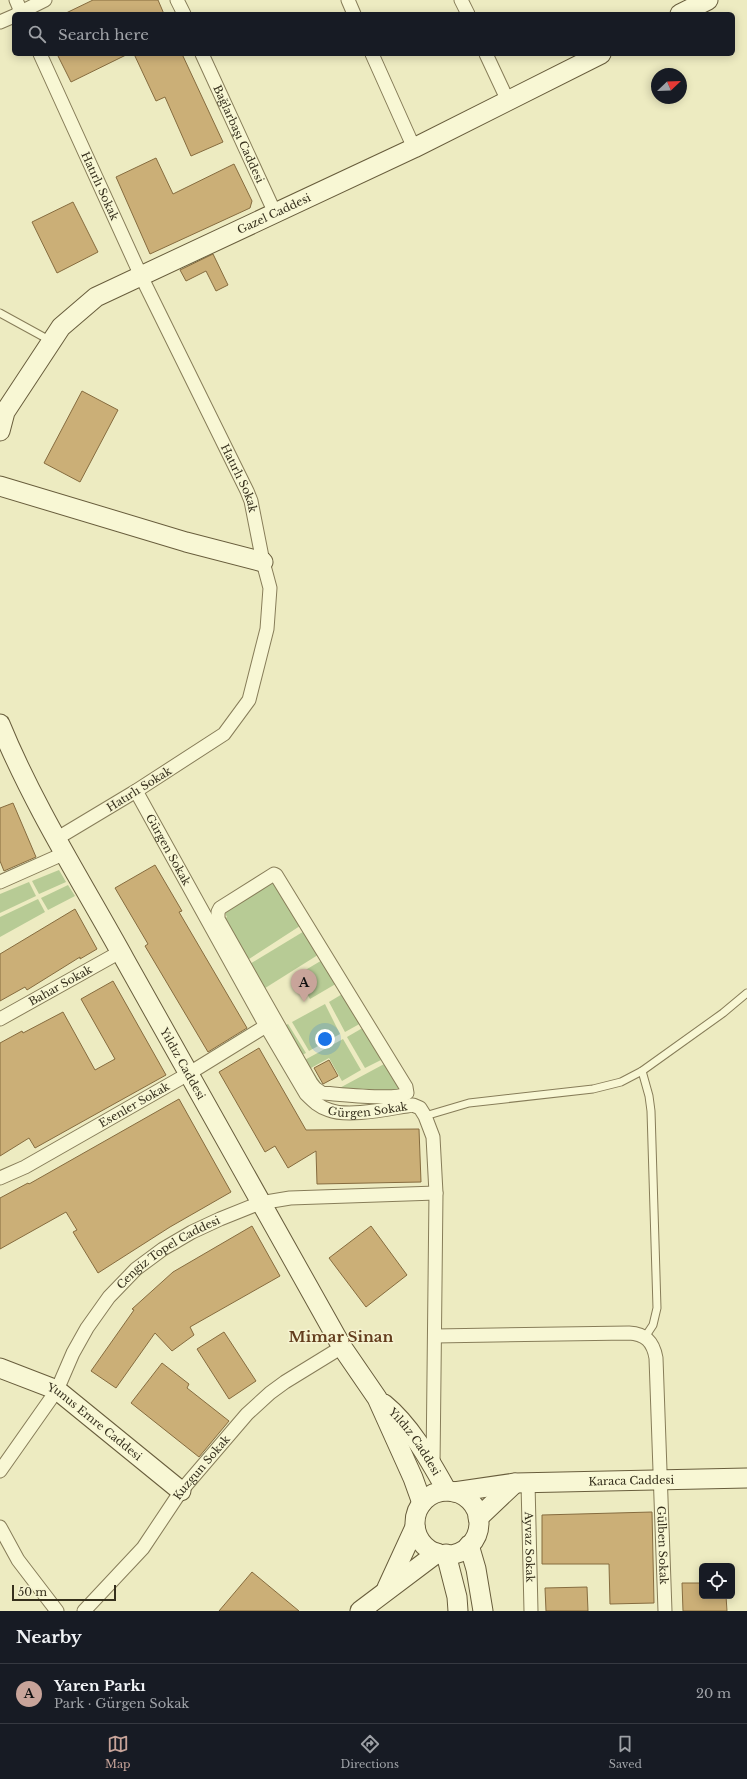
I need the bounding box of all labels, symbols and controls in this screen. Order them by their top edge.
search box [12,12,735,56]
icon: search [26,23,48,45]
text: Search here [58,25,149,44]
north arrow [651,68,687,104]
street label: Bağlarbaşı Caddesi [210,83,267,185]
street label: Hatırlı Sokak [78,149,122,223]
street label: Gazel Caddesi [235,190,313,237]
street label: Hatırlı Sokak [218,442,260,514]
street label: Hatırlı Sokak [104,763,174,815]
street label: Gürgen Sokak [143,811,194,888]
street label: Bahar Sokak [26,962,95,1009]
pin: A [291,969,317,1002]
street label: Yıldız Caddesi [157,1024,209,1102]
your location [315,1029,335,1049]
street label: Esenler Sokak [96,1079,172,1130]
street label: Gürgen Sokak [326,1099,409,1120]
street label: Cengiz Topel Caddesi [114,1213,222,1292]
district label: Mimar Sinan [289,1327,393,1346]
street label: Yunus Emre Caddesi [44,1380,145,1463]
street label: Yıldız Caddesi [385,1404,444,1478]
street label: Kuzgun Sokak [170,1432,233,1503]
street label: Karaca Caddesi [588,1473,675,1488]
street label: Gülben Sokak [654,1506,671,1585]
street label: Ayvaz Sokak [522,1510,537,1583]
map controls [699,1563,735,1599]
button: locate [699,1563,735,1599]
scale bar [12,1583,116,1602]
text: 50 m [18,1585,47,1599]
text: Nearby [16,1627,82,1648]
text: Yaren Parkı [54,1676,146,1695]
text: A [24,1685,34,1702]
text: 20 m [696,1685,731,1702]
text: Park · Gürgen Sokak [54,1695,189,1712]
tab: Map [105,1733,131,1771]
tab: Directions [340,1733,399,1771]
tab: Saved [609,1733,642,1771]

